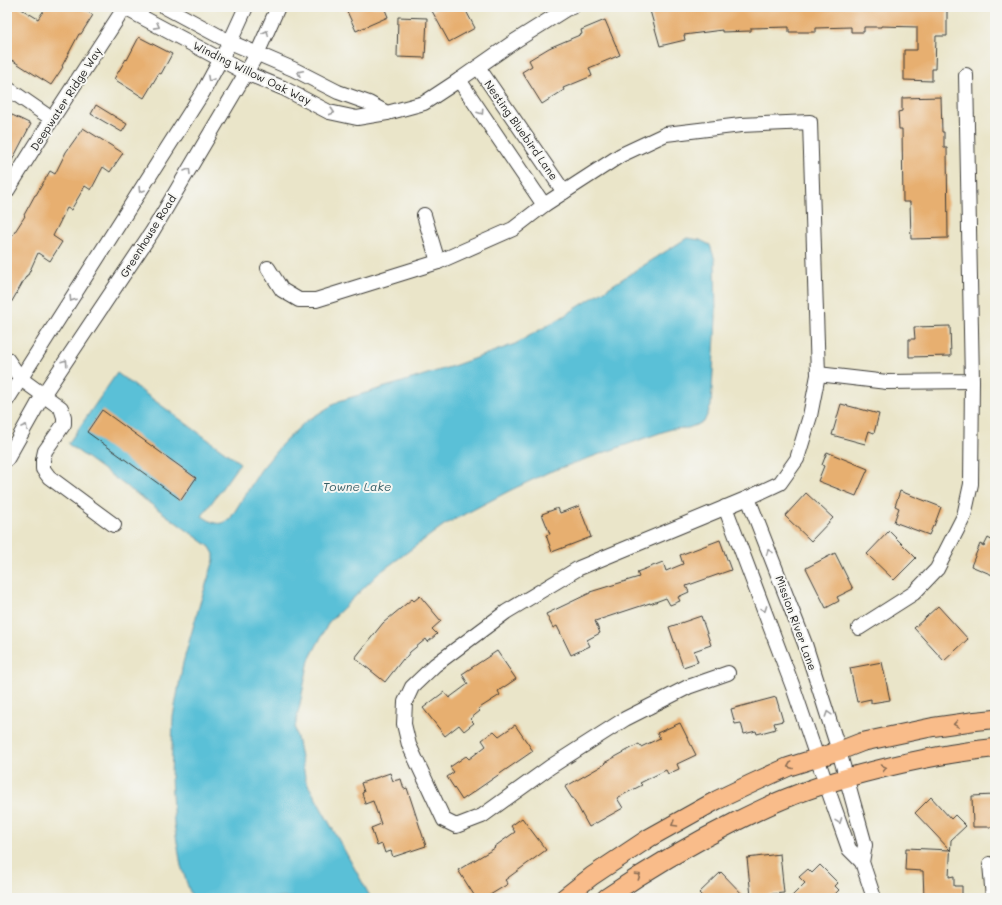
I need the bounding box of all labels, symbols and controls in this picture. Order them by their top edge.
one-way arrow [153,21,160,28]
one-way arrow [261,30,269,38]
street label: Winding Willow Oak Way [191,37,314,108]
street label: Deepwater Ridge Way [27,44,105,153]
one-way arrow [297,71,305,78]
one-way arrow [207,75,215,83]
street label: Nesting Bluebird Lane [481,77,562,183]
one-way arrow [328,107,335,116]
one-way arrow [476,108,483,115]
one-way arrow [184,168,191,175]
one-way arrow [139,186,146,193]
street label: Greenhouse Road [116,191,179,280]
one-way arrow [69,295,76,302]
one-way arrow [60,360,67,367]
one-way arrow [20,424,28,431]
water label: Towne Lake [323,478,391,494]
one-way arrow [766,549,774,556]
street label: Mission River Lane [772,573,821,673]
one-way arrow [759,605,768,612]
one-way arrow [824,710,832,717]
one-way arrow [953,719,959,727]
one-way arrow [787,762,794,770]
one-way arrow [881,764,888,773]
one-way arrow [834,817,842,824]
one-way arrow [671,819,678,826]
one-way arrow [634,874,641,881]

